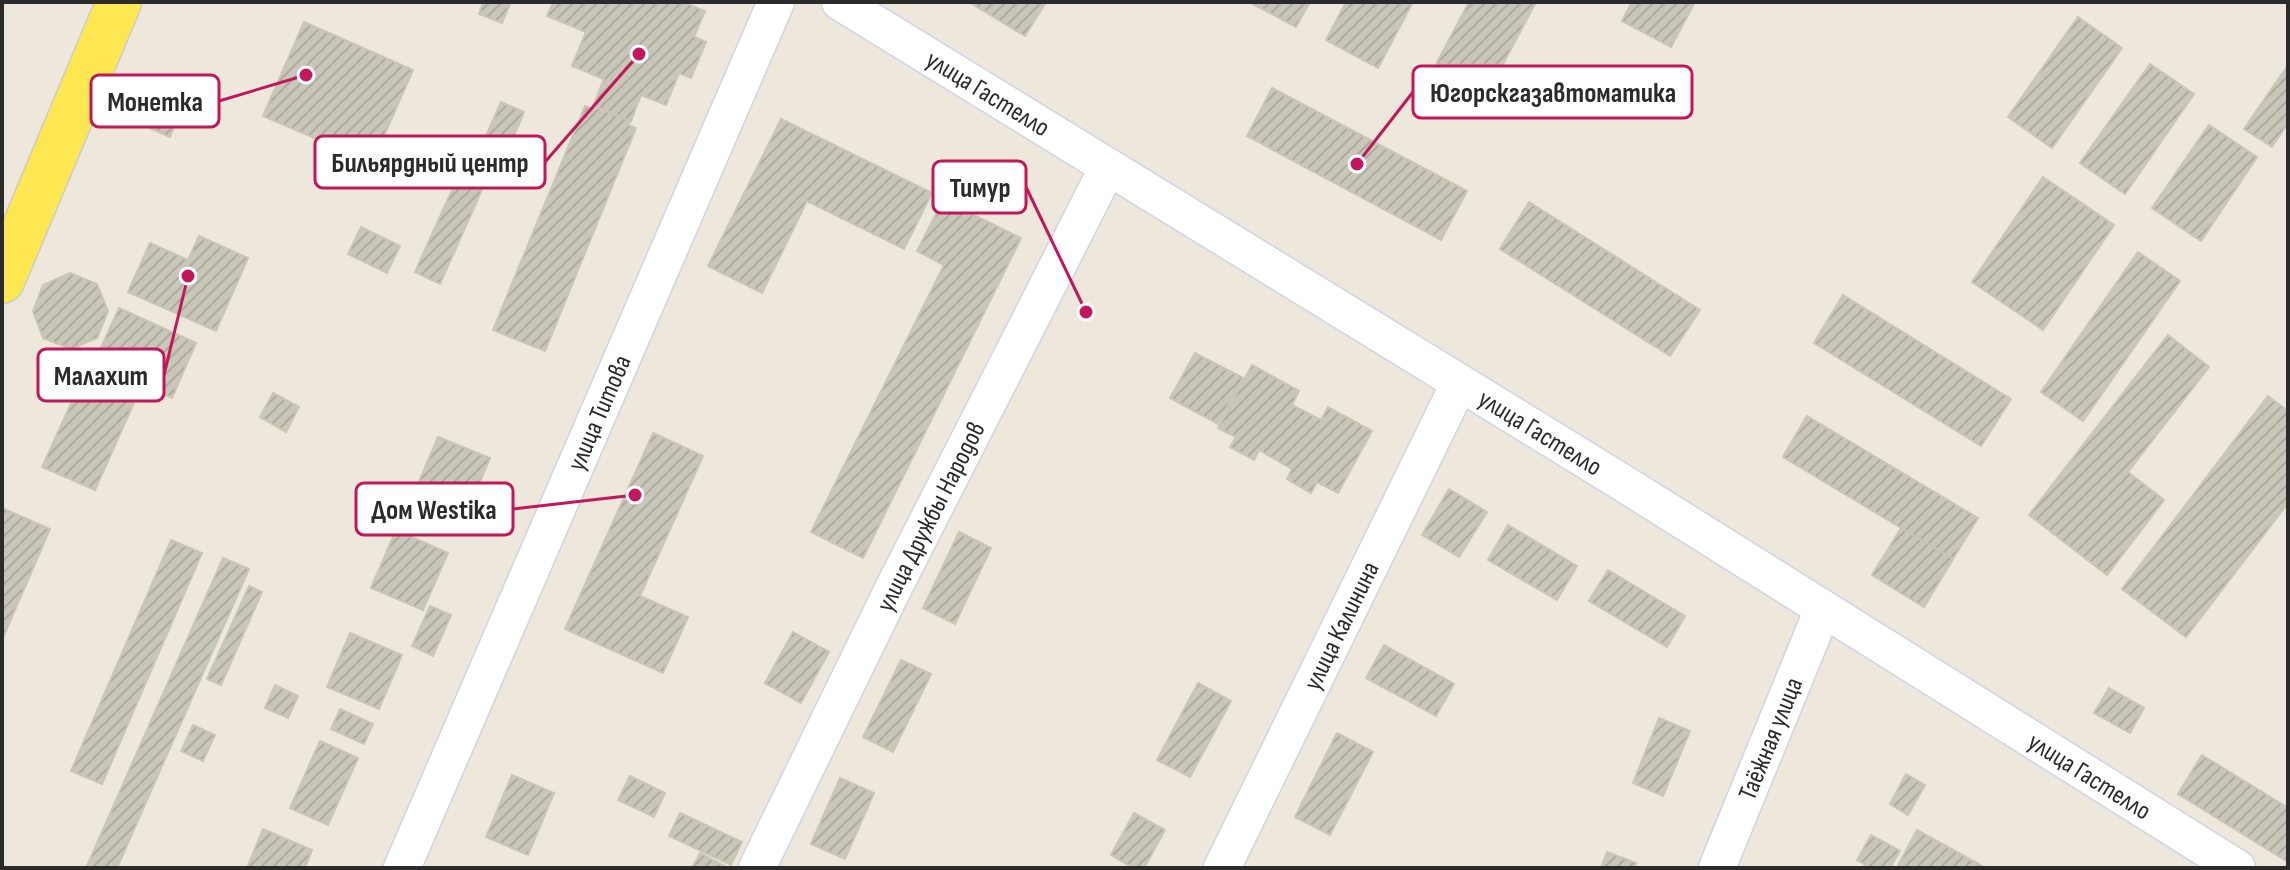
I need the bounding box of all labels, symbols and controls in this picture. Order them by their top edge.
street label: улица Гастелло [920,45,1055,144]
callout: Югорскгазавтоматика [1413,66,1692,118]
callout: Монетка [91,75,219,127]
text: Югорскгазавтоматика [1430,77,1676,110]
text: Монетка [107,86,203,119]
callout: Бильярдный центр [315,136,545,188]
text: Бильярдный центр [331,147,529,180]
callout: Тимур [933,161,1026,213]
text: Тимур [949,172,1011,205]
callout: Малахит [38,349,164,401]
street label: улица Титова [561,351,639,476]
text: Малахит [54,360,148,393]
street label: улица Гастелло [1472,384,1607,483]
street label: улица Дружбы Народов [870,417,993,617]
callout: Дом Westika [356,483,513,535]
text: Дом Westika [371,494,497,527]
street label: улица Калинина [1298,557,1387,695]
street label: Таёжная улица [1733,673,1810,805]
street label: улица Гастелло [2022,727,2156,827]

